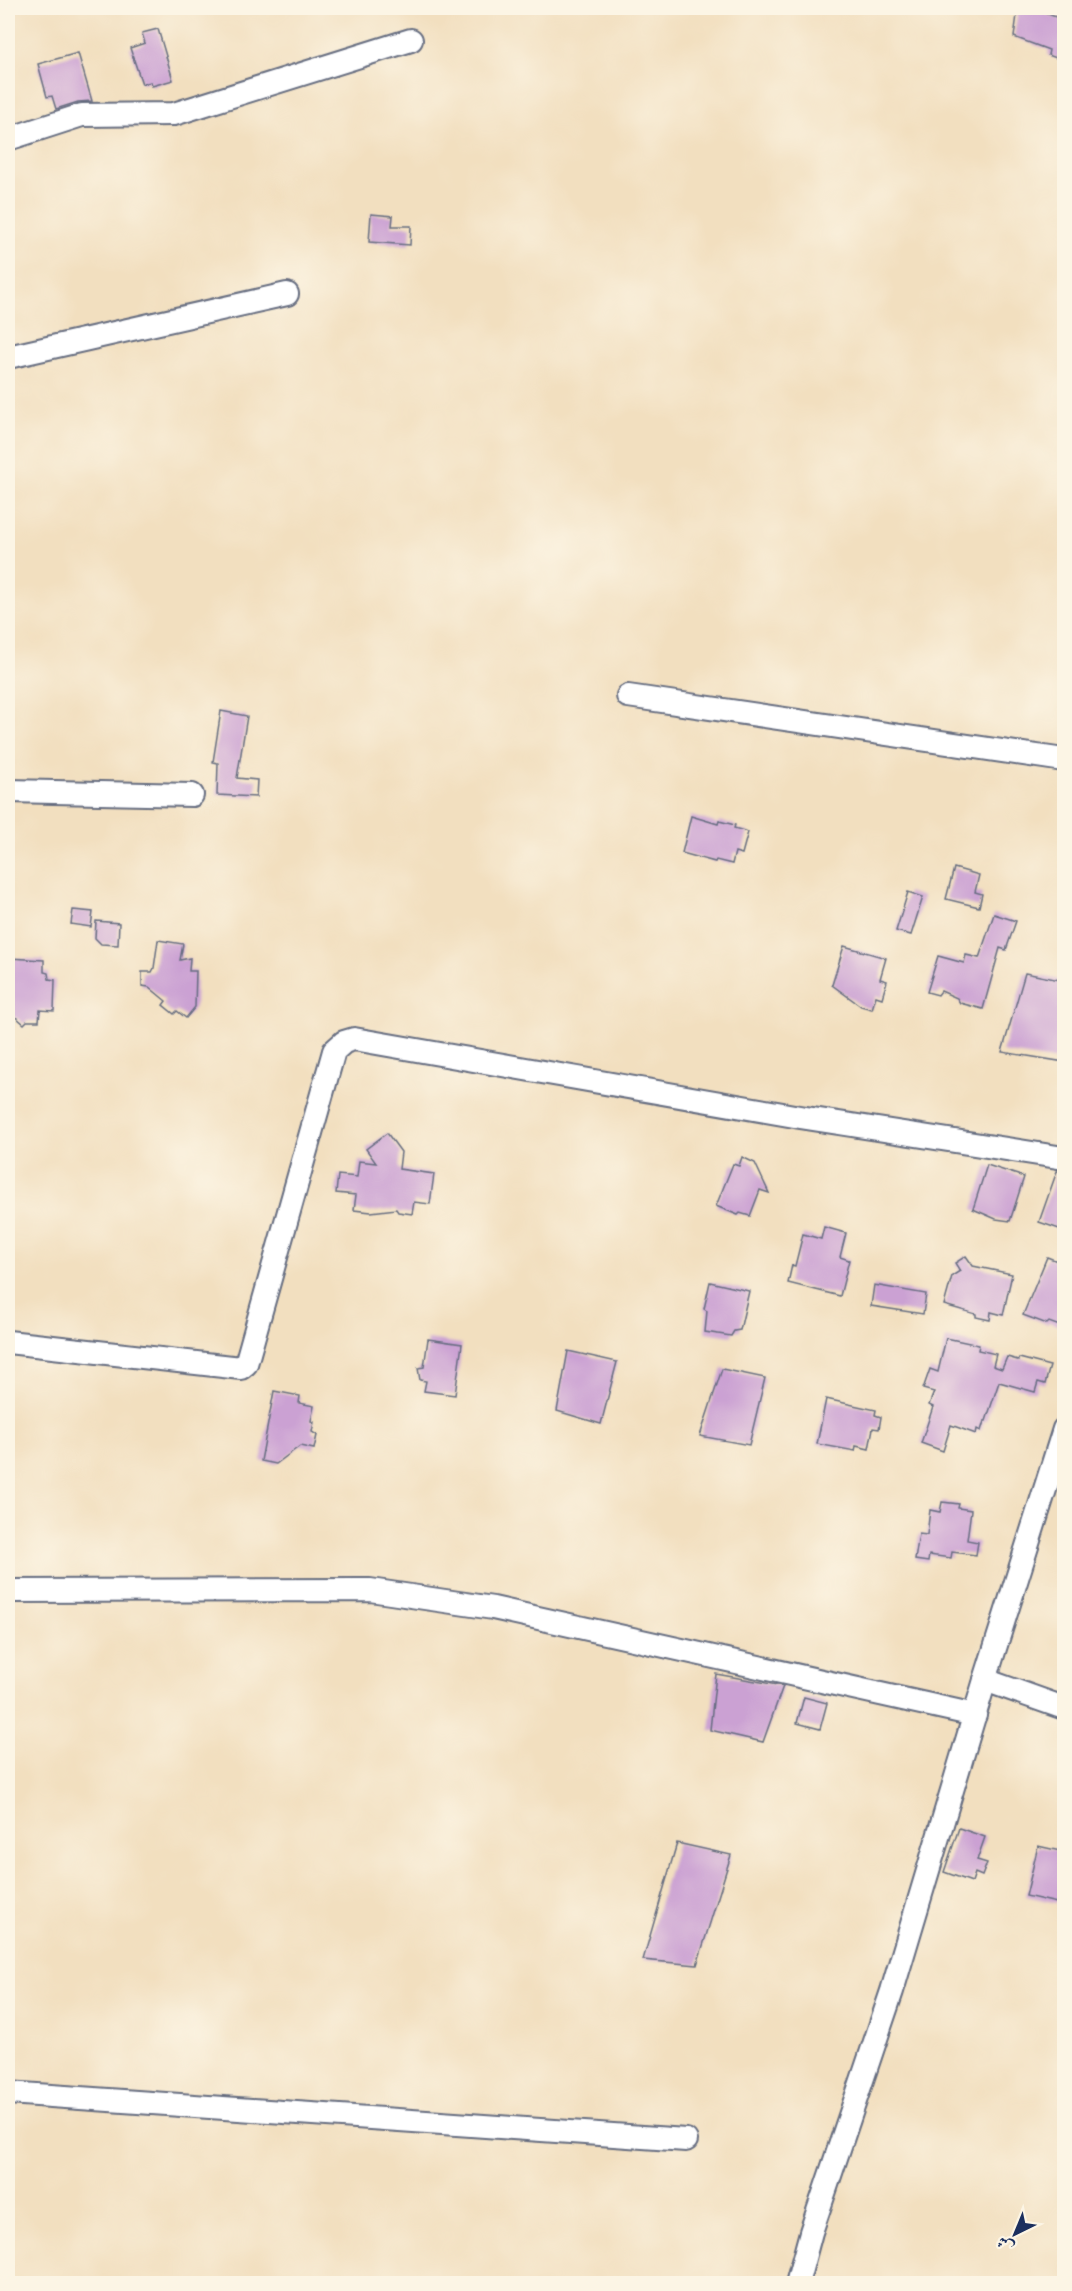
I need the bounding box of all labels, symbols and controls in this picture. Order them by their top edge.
north arrow [985,2204,1045,2264]
text: ش [991,2231,1019,2259]

